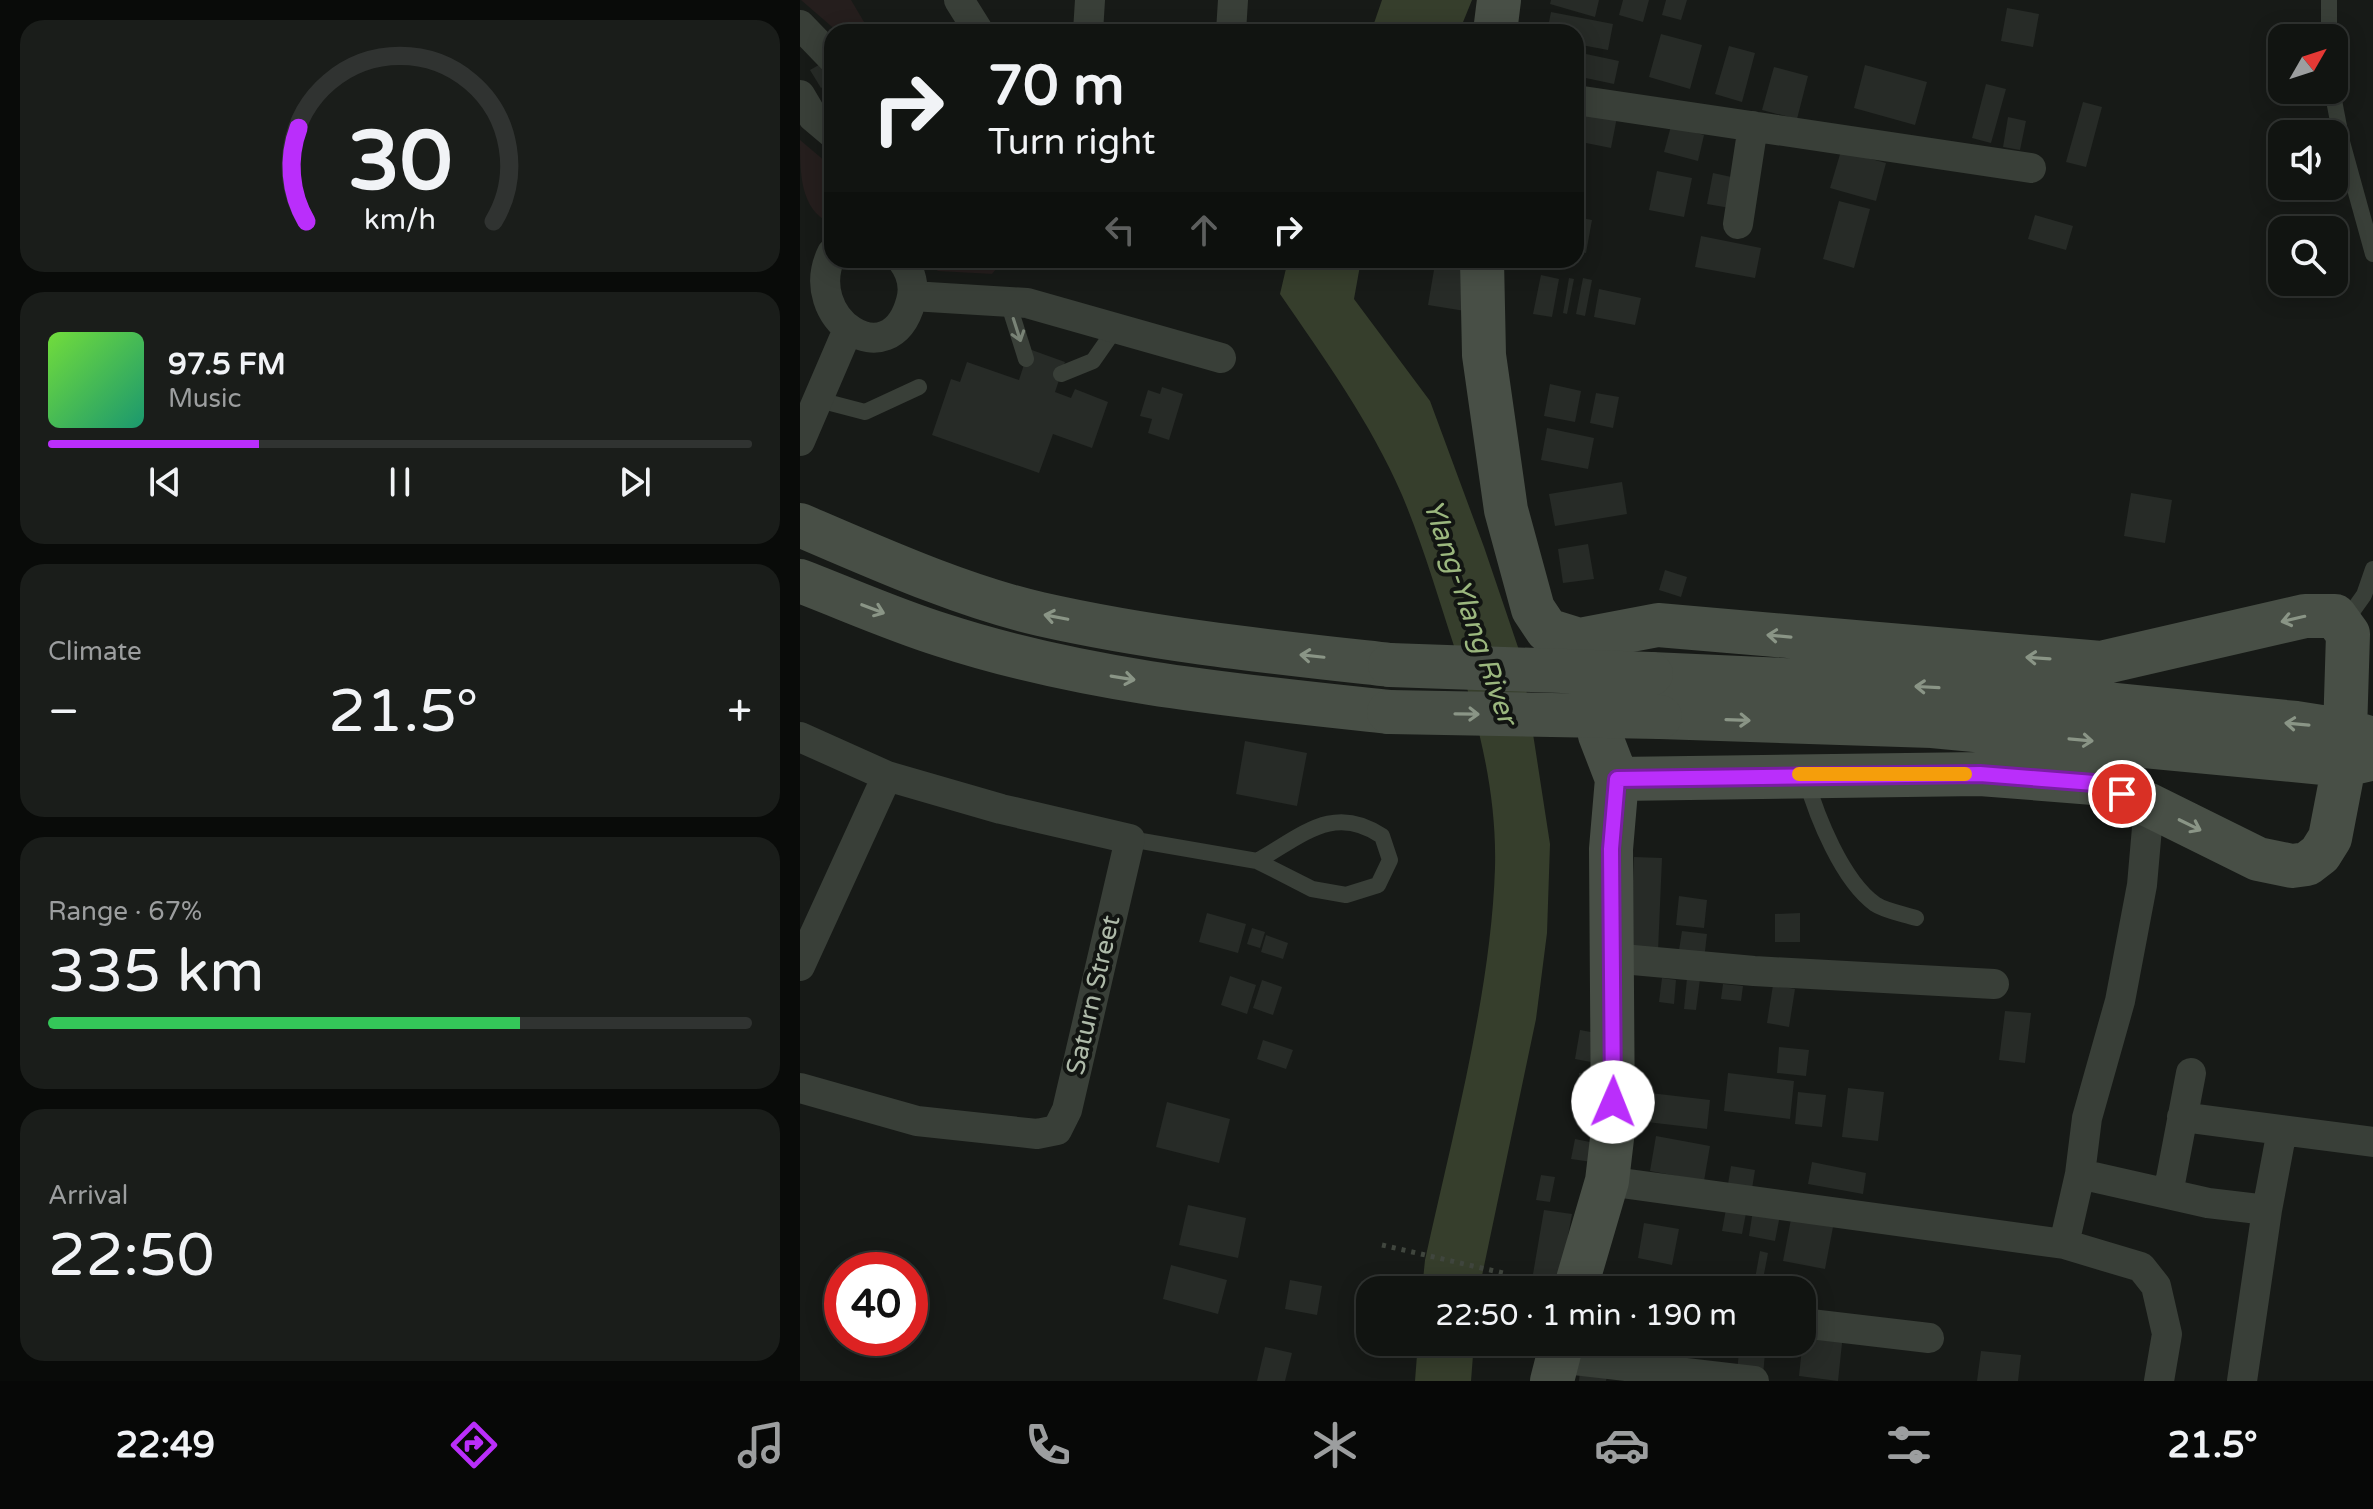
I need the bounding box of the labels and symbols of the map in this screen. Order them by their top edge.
north arrow [2268,24,2348,104]
one-way arrow [1010,317,1025,343]
water label: Ylang-Ylang River [1416,495,1525,732]
one-way arrow [860,603,885,617]
one-way arrow [1043,608,1069,623]
one-way arrow [2280,612,2306,627]
one-way arrow [1766,628,1793,643]
one-way arrow [1299,649,1326,664]
one-way arrow [2025,651,2052,666]
one-way arrow [1110,672,1135,687]
one-way arrow [1914,679,1941,694]
one-way arrow [1453,706,1480,722]
one-way arrow [1724,712,1751,727]
one-way arrow [2284,716,2311,731]
one-way arrow [2067,733,2094,748]
pin [2088,760,2156,828]
one-way arrow [2177,817,2201,833]
street label: Saturn Street [1060,912,1126,1078]
position arrow [1571,1060,1655,1144]
speed limit sign: 40 [824,1252,928,1356]

